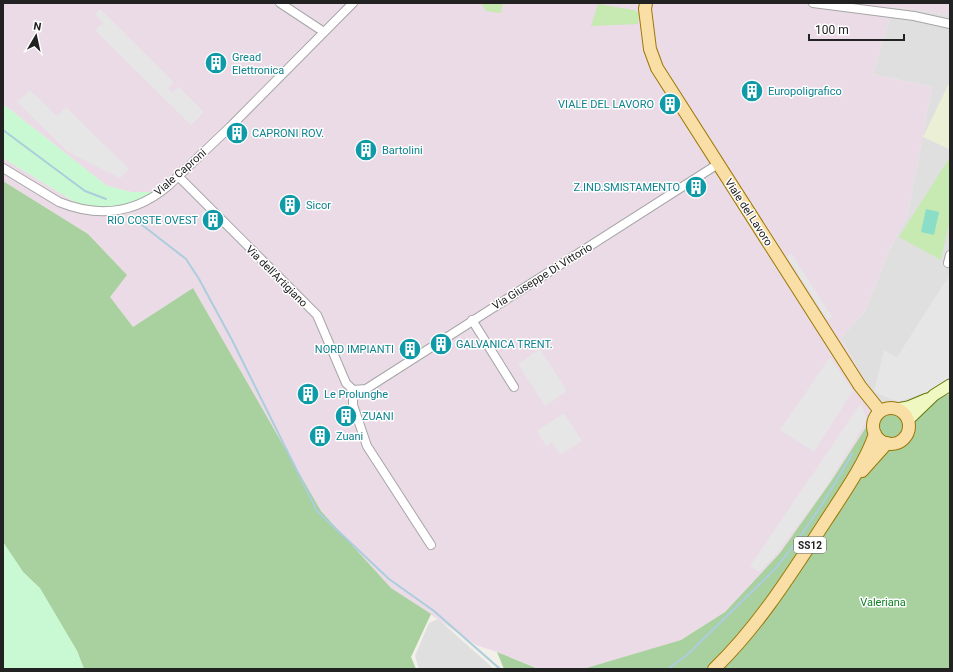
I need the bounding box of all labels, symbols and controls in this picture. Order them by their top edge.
north arrow [16,16,56,56]
scale bar [809,16,904,42]
text: N [33,20,43,34]
text: 100 m [815,23,849,37]
building icon: Gread Elettronica [203,50,229,76]
place label: Gread Elettronica [232,51,284,77]
building icon: Europoligrafico [739,78,765,104]
place label: Europoligrafico [768,85,842,98]
building icon: VIALE DEL LAVORO [657,91,683,117]
place label: VIALE DEL LAVORO [558,98,654,111]
building icon: CAPRONI ROV. [224,120,250,146]
place label: CAPRONI ROV. [252,127,324,140]
building icon: Bartolini [353,137,379,163]
place label: Bartolini [382,144,423,157]
street label: Viale Caproni [152,146,209,199]
building icon: Z.IND.SMISTAMENTO [683,174,709,200]
street label: Viale del Lavoro [722,176,775,248]
place label: Z.IND.SMISTAMENTO [574,181,680,194]
building icon: Sicor [277,192,303,218]
place label: Sicor [306,199,331,212]
building icon: RIO COSTE OVEST [200,207,226,233]
place label: RIO COSTE OVEST [107,214,198,227]
street label: Via Giuseppe Di Vittorio [490,240,595,313]
street label: Via dell'Artigiano [243,243,310,310]
building icon: GALVANICA TRENT. [428,331,454,357]
building icon: NORD IMPIANTI [397,336,423,362]
place label: GALVANICA TRENT. [456,338,553,351]
place label: NORD IMPIANTI [315,343,394,356]
building icon: Le Prolunghe [295,381,321,407]
place label: Le Prolunghe [324,388,388,401]
building icon: ZUANI [333,403,359,429]
place label: ZUANI [362,410,394,423]
building icon: Zuani [307,423,333,449]
place label: Zuani [336,430,363,443]
road number: SS12 [794,537,826,553]
park label: Valeriana [860,596,906,609]

